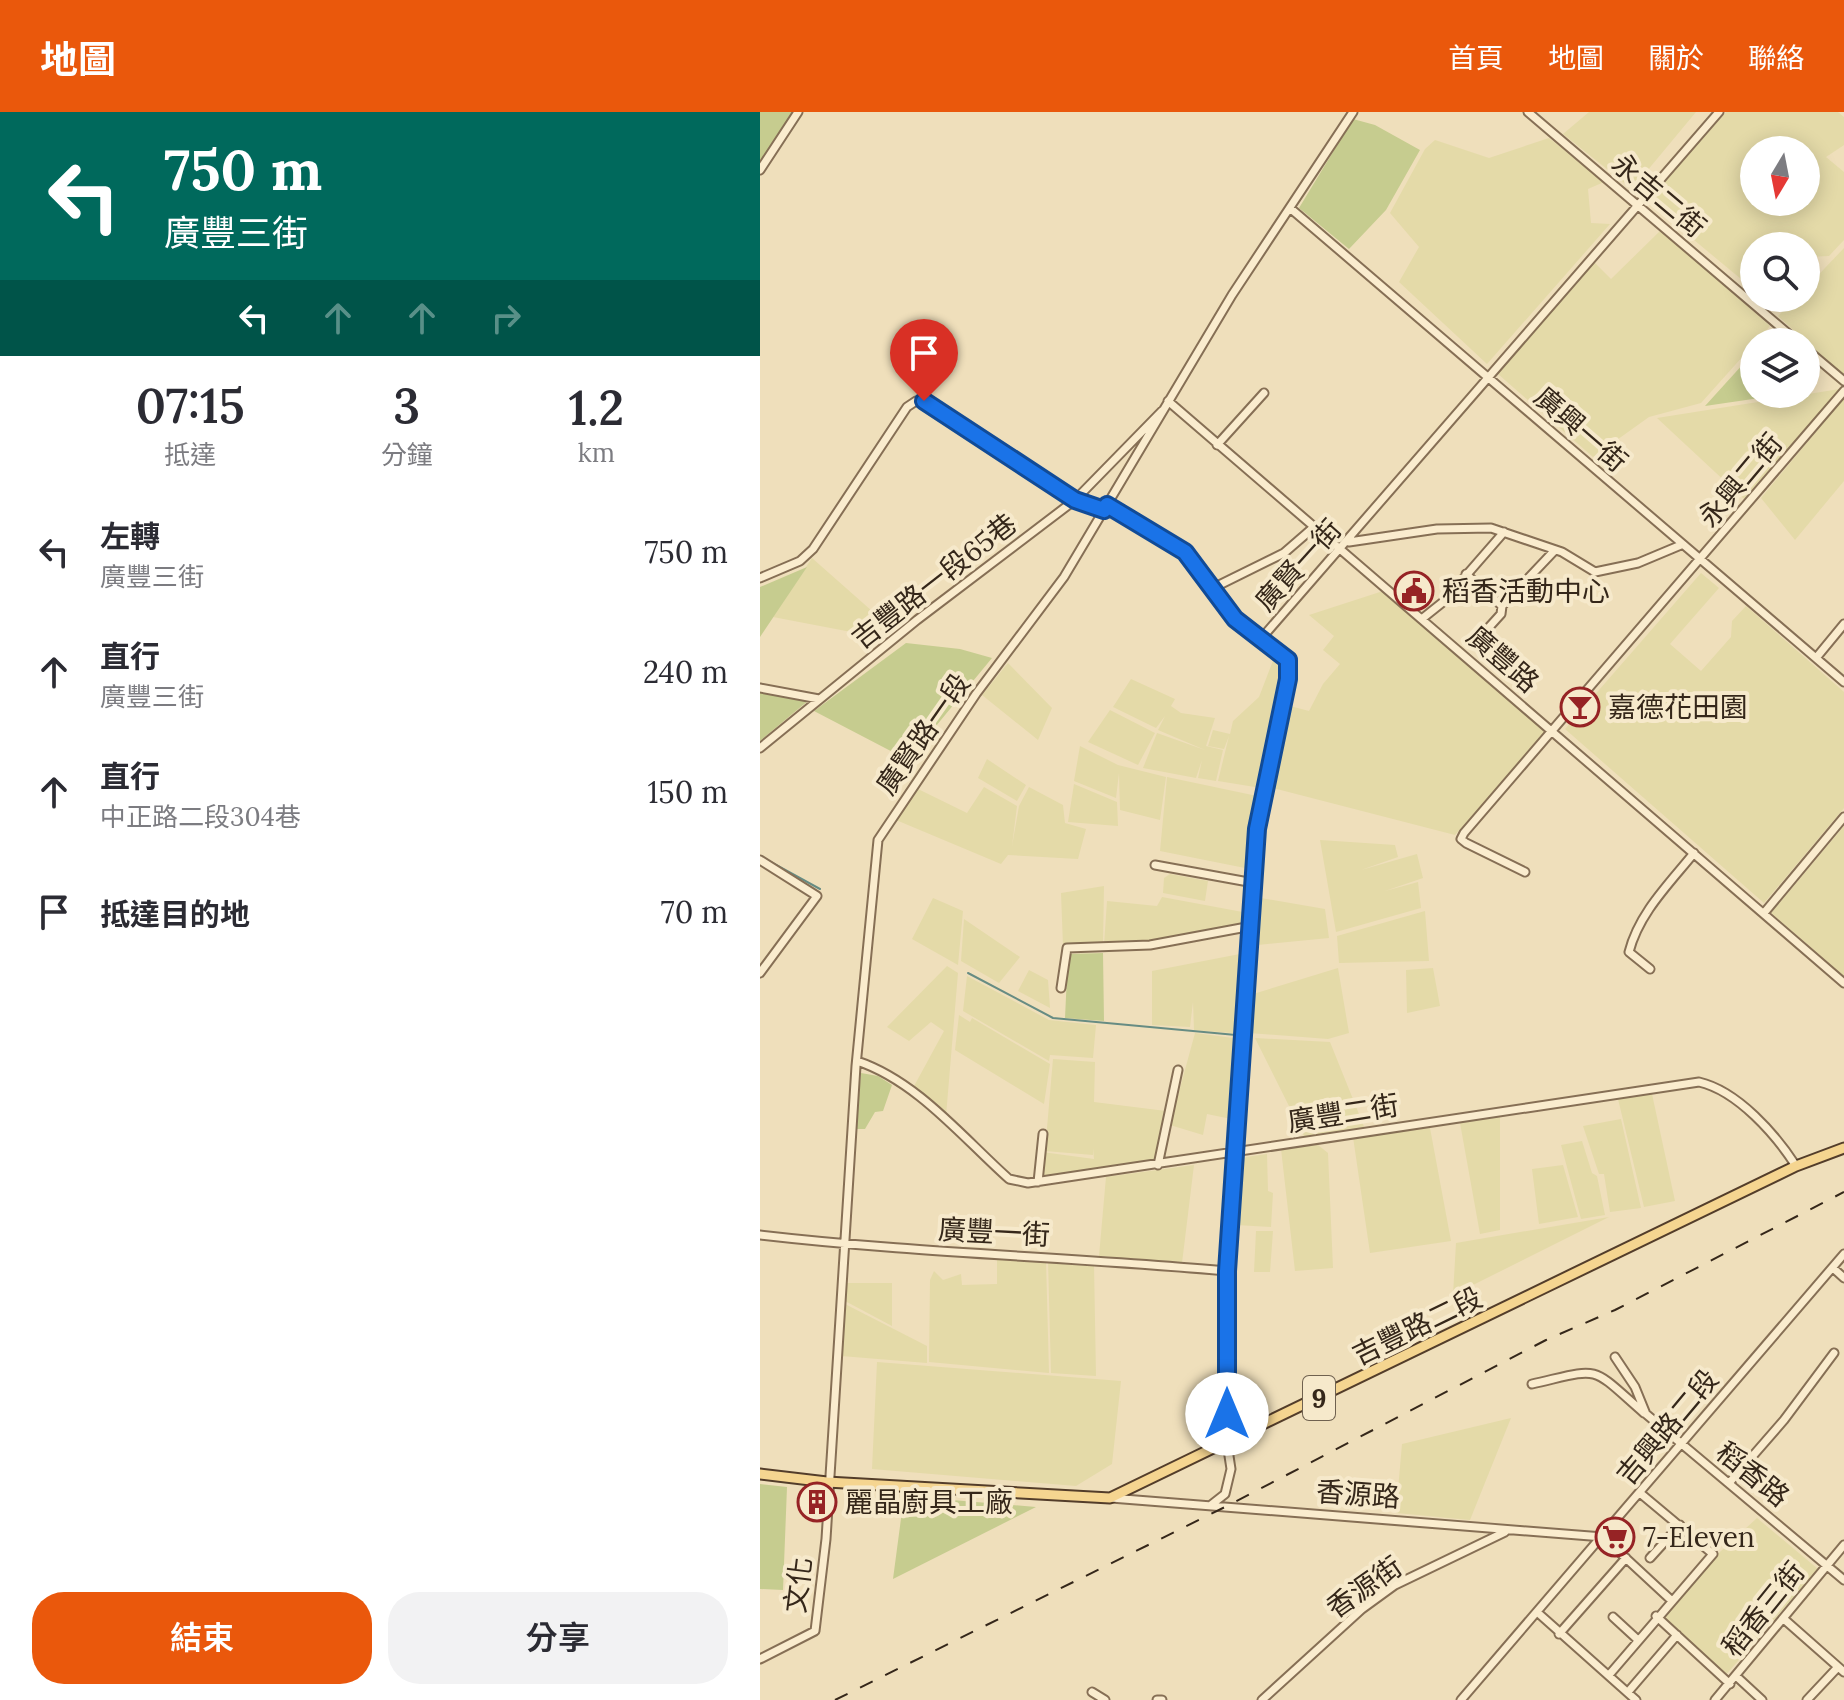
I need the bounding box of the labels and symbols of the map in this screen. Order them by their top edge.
north arrow [1740,136,1820,216]
street label: 永吉二街 [1605,145,1713,245]
pin [890,319,958,401]
street label: 廣興一街 [1527,379,1635,479]
street label: 永興二街 [1690,426,1790,534]
street label: 吉豐路一段65巷 [844,505,1024,657]
street label: 廣賢一街 [1247,511,1349,619]
public building icon: 稻香活動中心 [1393,570,1435,612]
place label: 稻香活動中心 [1442,573,1610,609]
street label: 廣豐路 [1459,618,1547,700]
street label: 廣賢路一段 [868,666,978,802]
bar icon: 嘉德花田園 [1559,686,1601,728]
place label: 嘉德花田園 [1608,689,1748,725]
street label: 廣豐二街 [1285,1086,1401,1140]
street label: 廣豐一街 [937,1211,1051,1253]
street label: 吉豐路二段 [1346,1279,1488,1373]
street label: 吉興路二段 [1608,1362,1726,1492]
position arrow [1185,1372,1269,1456]
road number: 9 [1303,1376,1335,1420]
street label: 稻香路 [1709,1434,1797,1514]
street label: 香源路 [1315,1473,1401,1515]
building icon: 麗晶廚具工廠 [796,1481,838,1523]
place label: 麗晶廚具工廠 [845,1484,1013,1520]
supermarket icon: 7-Eleven [1594,1516,1636,1558]
place label: 7-Eleven [1643,1519,1755,1555]
street label: 香源街 [1319,1548,1409,1626]
street label: 稻香三街 [1714,1554,1812,1664]
street label: 文化 [777,1555,819,1615]

